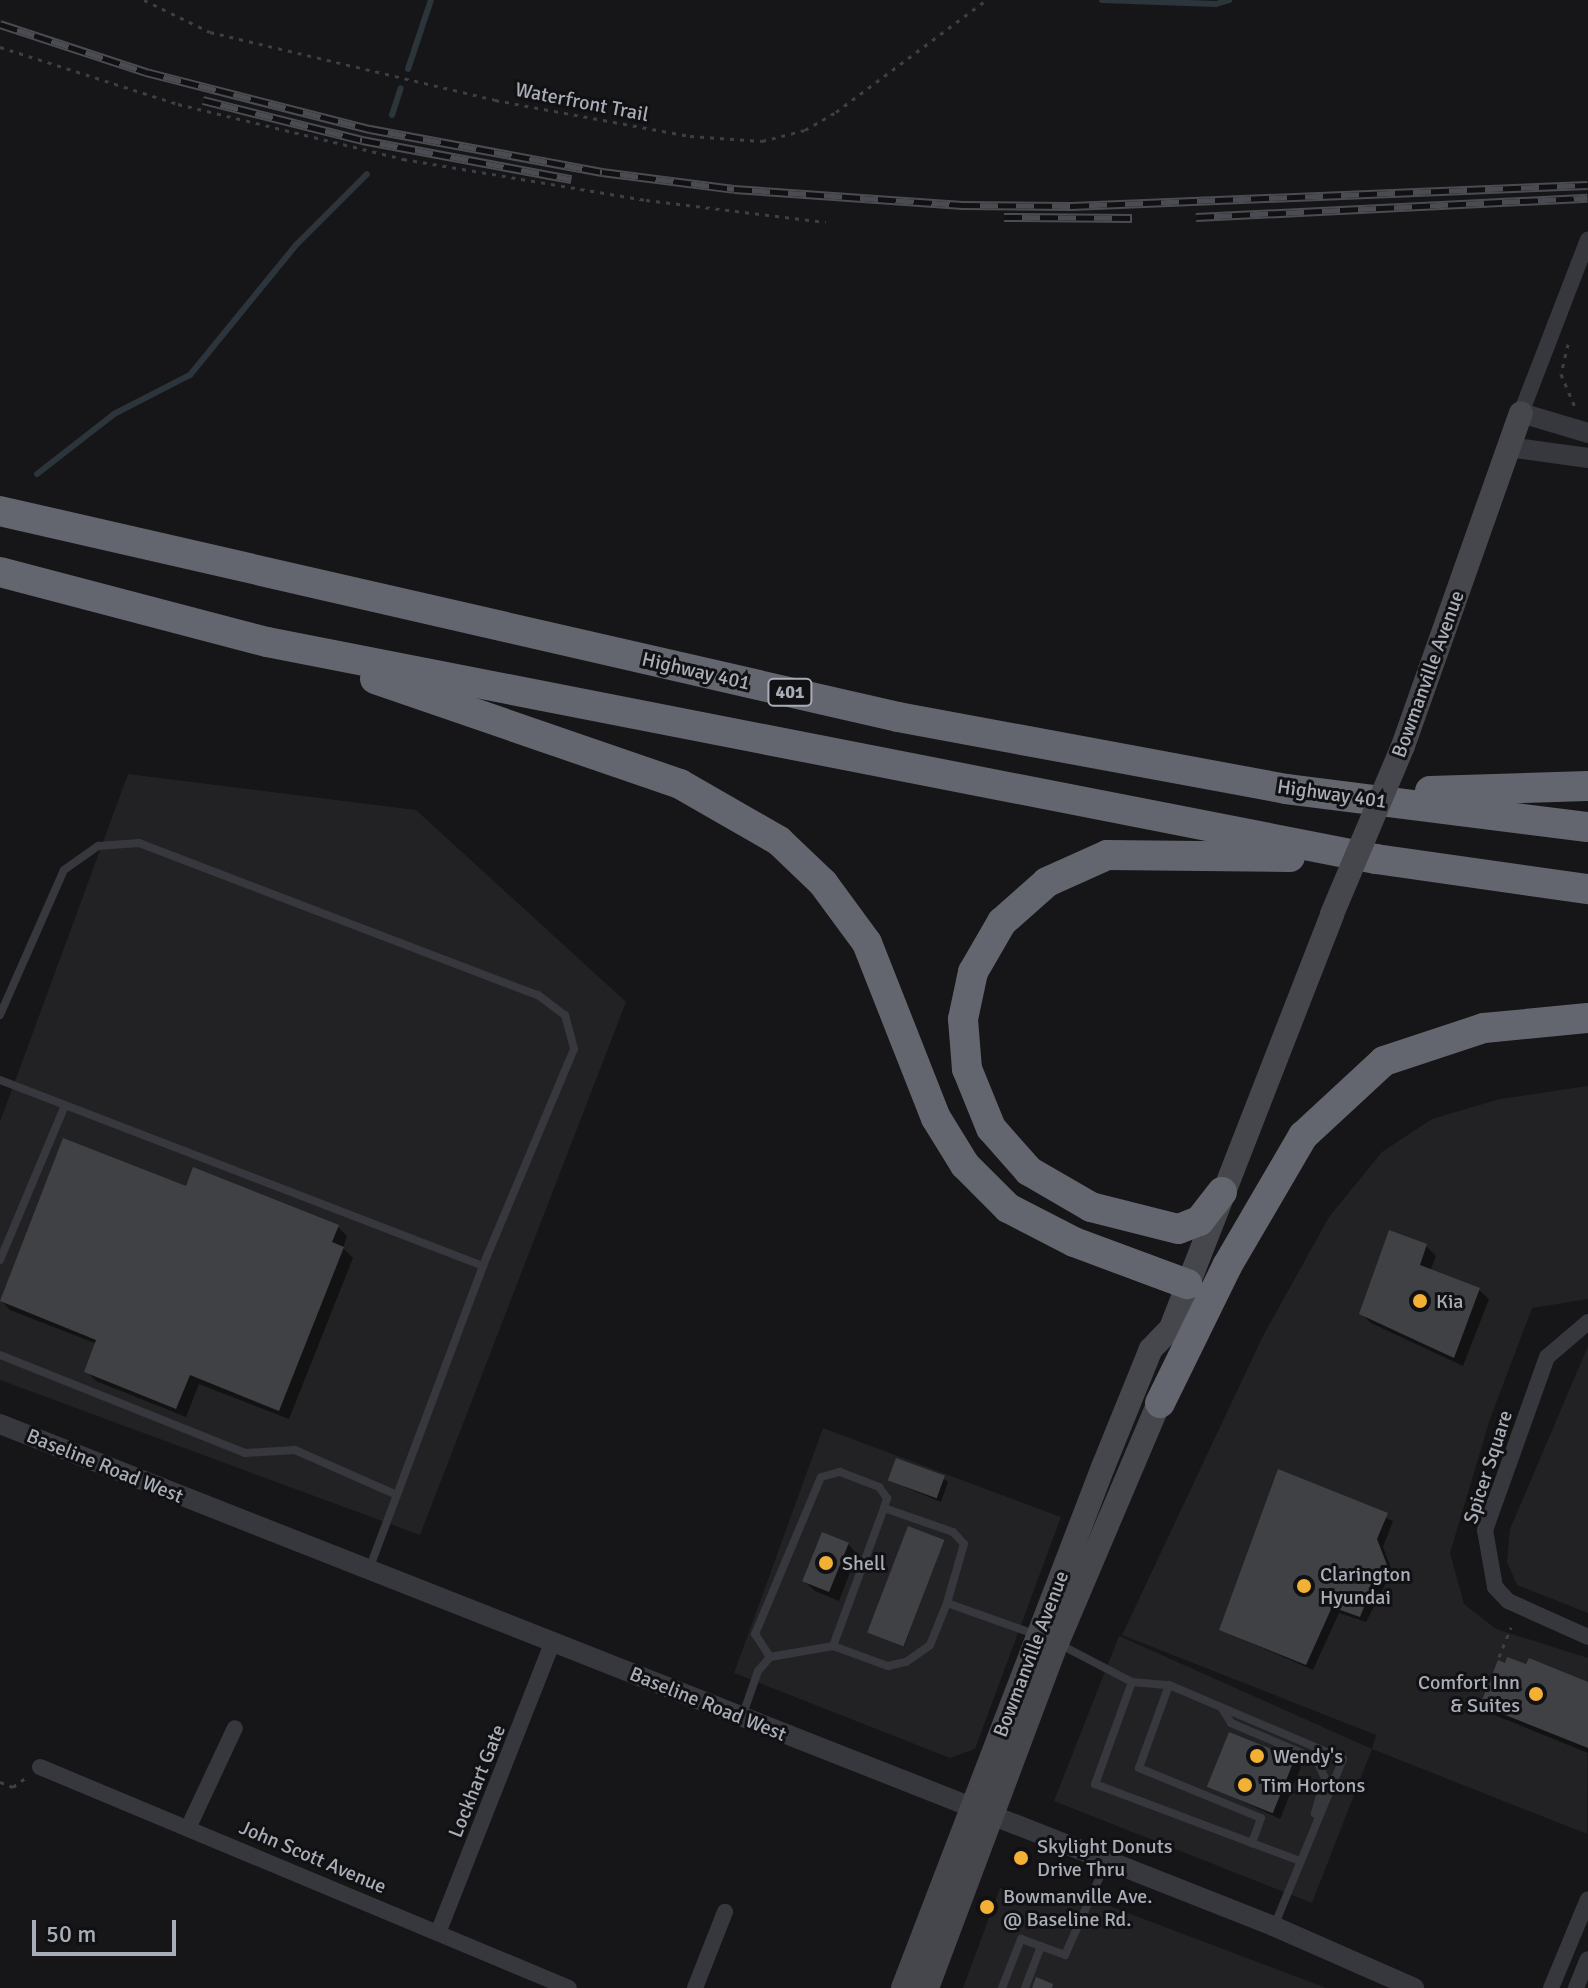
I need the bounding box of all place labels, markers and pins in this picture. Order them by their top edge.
place label: Kia [1436,1289,1463,1313]
marker: Kia [1411,1292,1429,1310]
place label: Shell [842,1551,886,1575]
marker: Shell [817,1554,835,1572]
place label: Clarington Hyundai [1320,1562,1411,1609]
marker: Clarington Hyundai [1295,1577,1313,1595]
place label: Comfort Inn & Suites [1418,1670,1520,1717]
marker: Comfort Inn & Suites [1527,1685,1545,1703]
place label: Wendy's [1273,1744,1343,1768]
marker: Wendy's [1248,1747,1266,1765]
place label: Tim Hortons [1261,1773,1365,1797]
marker: Tim Hortons [1236,1776,1254,1794]
place label: Skylight Donuts Drive Thru [1037,1834,1172,1881]
marker: Skylight Donuts Drive Thru [1012,1849,1030,1867]
place label: Bowmanville Ave. @ Baseline Rd. [1003,1884,1152,1931]
marker: Bowmanville Ave. @ Baseline Rd. [978,1898,996,1916]

